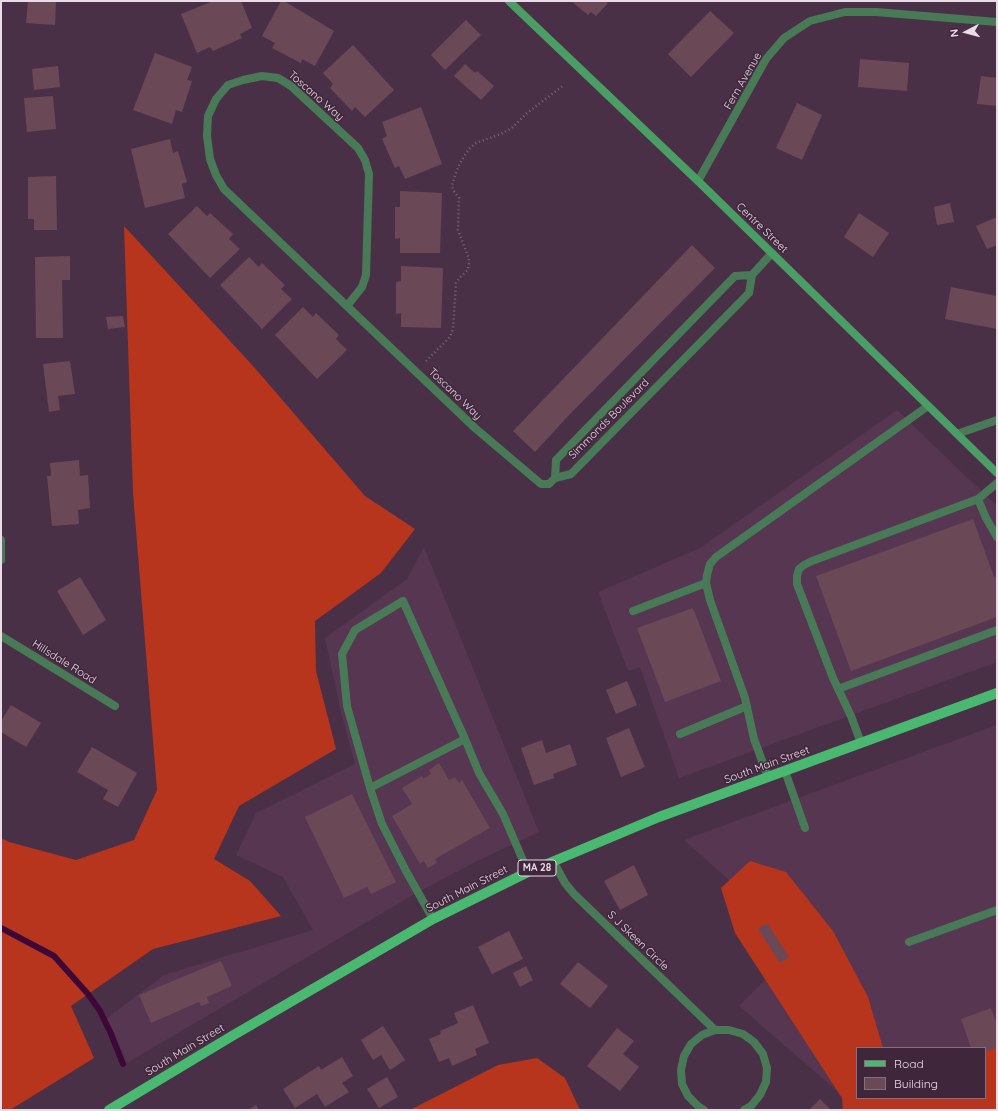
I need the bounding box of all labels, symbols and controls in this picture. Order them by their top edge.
north arrow [946,12,986,52]
text: N [947,28,961,38]
street label: Fern Avenue [721,50,765,112]
street label: Toscano Way [286,68,346,124]
street label: Centre Street [733,200,791,256]
street label: Toscano Way [426,365,484,423]
street label: Simmonds Boulevard [566,376,652,462]
street label: Hillsdale Road [30,637,98,687]
street label: South Main Street [723,743,811,787]
road number: MA 28 [518,860,556,876]
street label: South Main Street [424,863,510,915]
street label: S J Skeen Circle [605,908,671,974]
street label: South Main Street [143,1021,227,1079]
legend [856,1047,986,1099]
text: Road [894,1056,924,1071]
text: Building [894,1076,938,1091]

